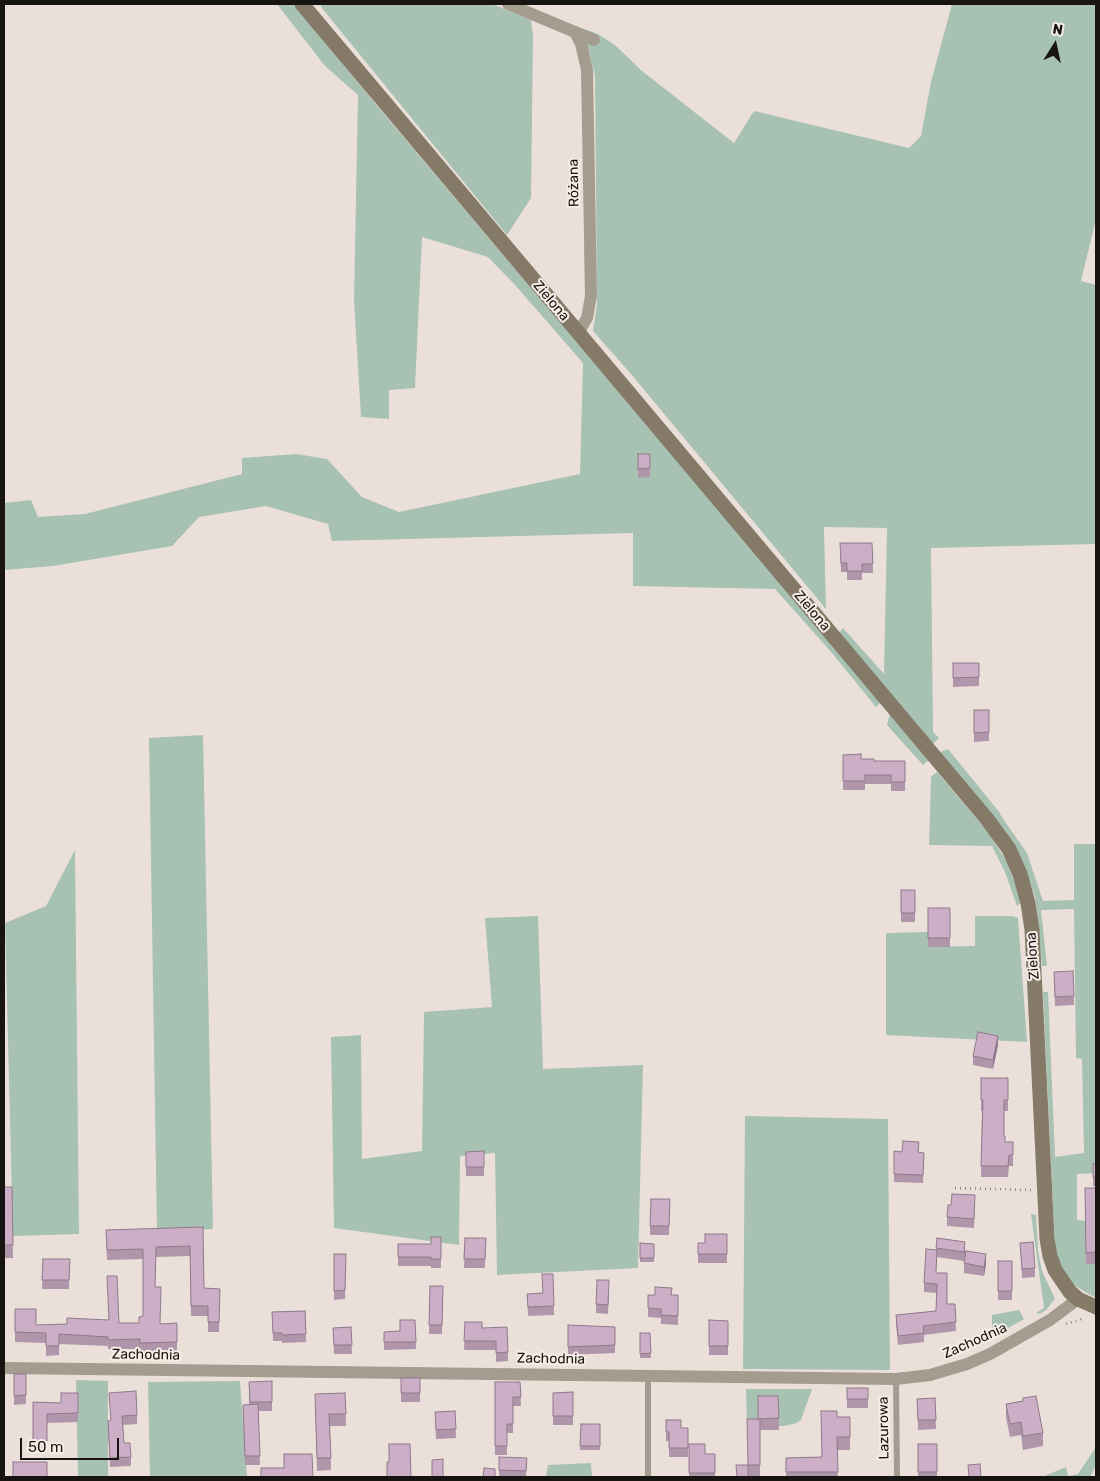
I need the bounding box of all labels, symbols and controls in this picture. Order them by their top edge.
north arrow [1030,20,1080,70]
text: N [1051,20,1064,39]
street label: Różana [565,159,583,207]
street label: Zielona [529,277,573,325]
street label: Zielona [790,587,834,635]
street label: Zielona [1023,932,1043,980]
street label: Zachodnia [940,1319,1010,1363]
street label: Zachodnia [112,1346,180,1364]
street label: Zachodnia [517,1350,585,1368]
street label: Lazurowa [875,1396,893,1460]
scale bar [22,1428,121,1460]
text: 50 m [28,1438,63,1456]

